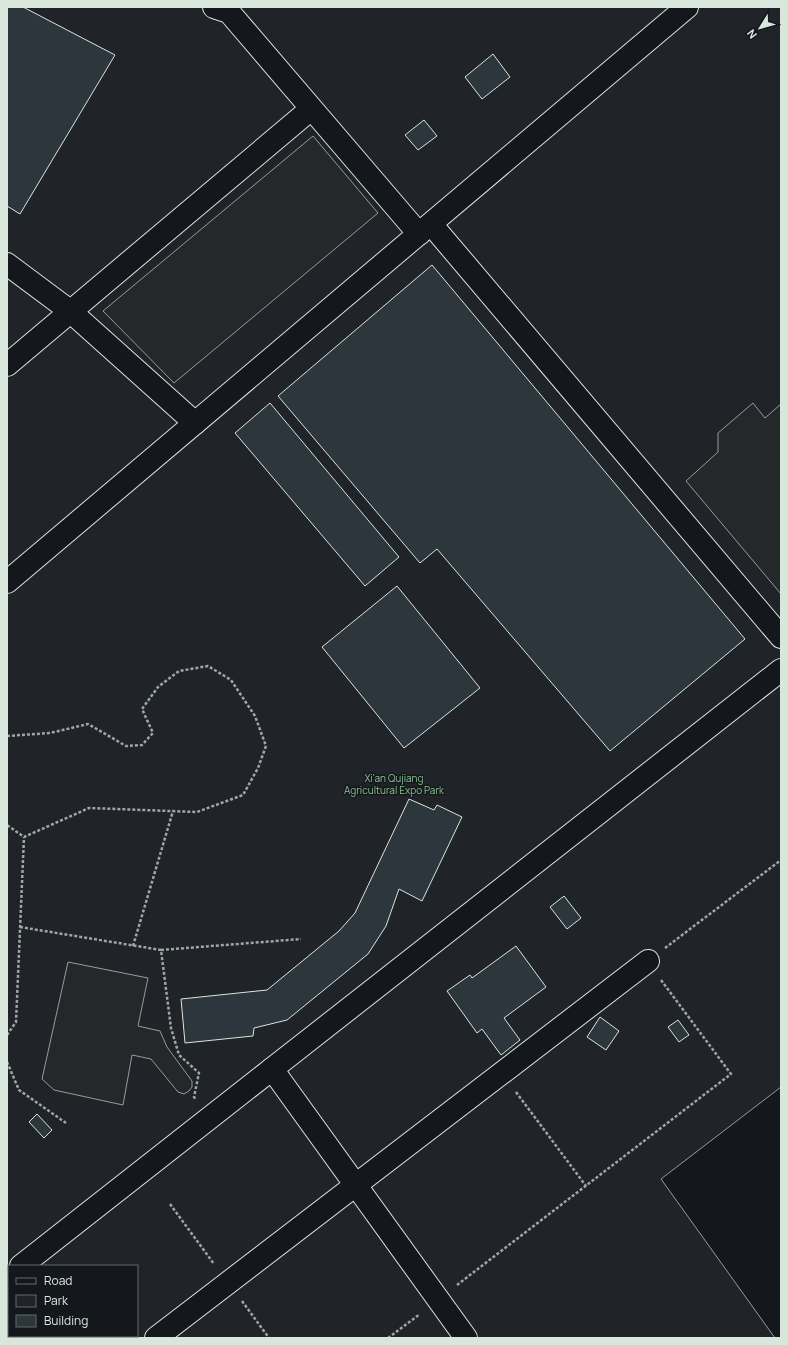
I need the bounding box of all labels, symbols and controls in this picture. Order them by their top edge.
north arrow [740,8,780,48]
text: N [743,27,760,42]
park label: Xi'an Qujiang Agricultural Expo Park [344,771,445,797]
legend [8,1265,138,1337]
text: Road [44,1272,72,1289]
text: Park [44,1292,69,1309]
text: Building [44,1312,88,1329]

